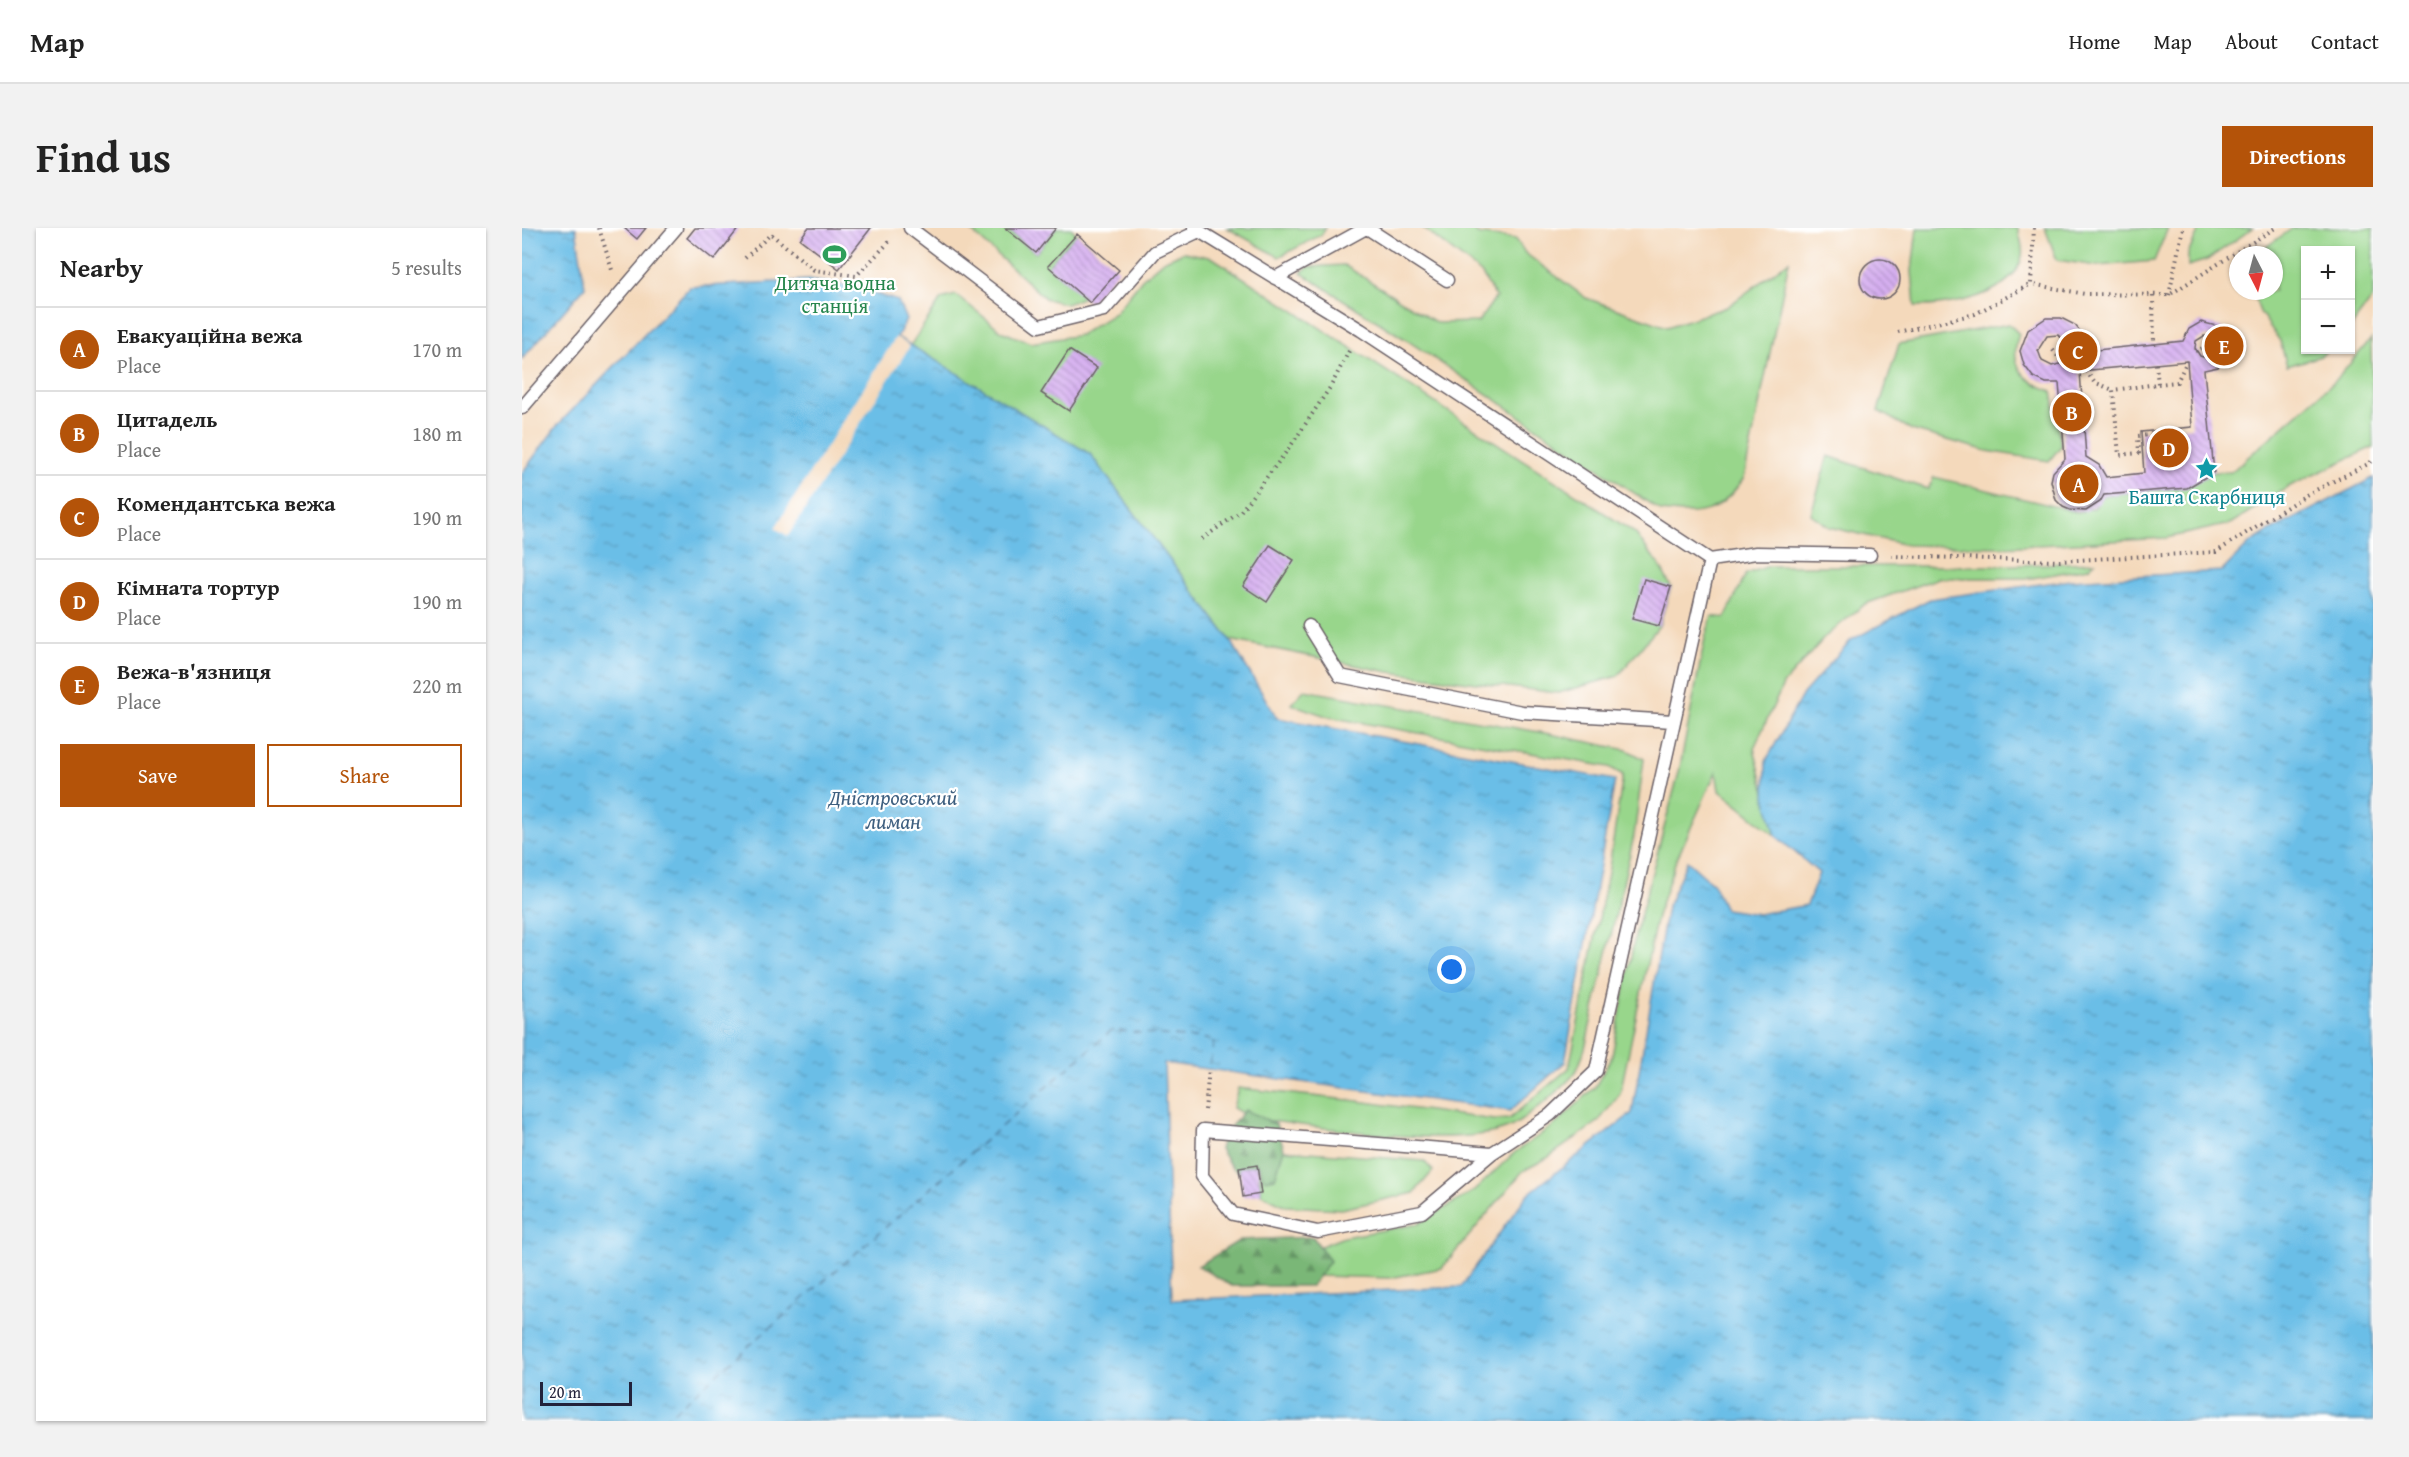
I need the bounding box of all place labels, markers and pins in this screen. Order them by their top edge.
sports icon: Дитяча водна станція [822,241,848,267]
place label: Дитяча водна станція [773,268,896,320]
pin: E [2204,324,2244,368]
pin: C [2058,328,2098,374]
pin: B [2052,390,2092,435]
pin: D [2150,426,2188,470]
place icon: Башта Скарбниця [2194,456,2220,482]
pin: A [2060,462,2098,506]
place label: Башта Скарбниця [2129,482,2285,511]

